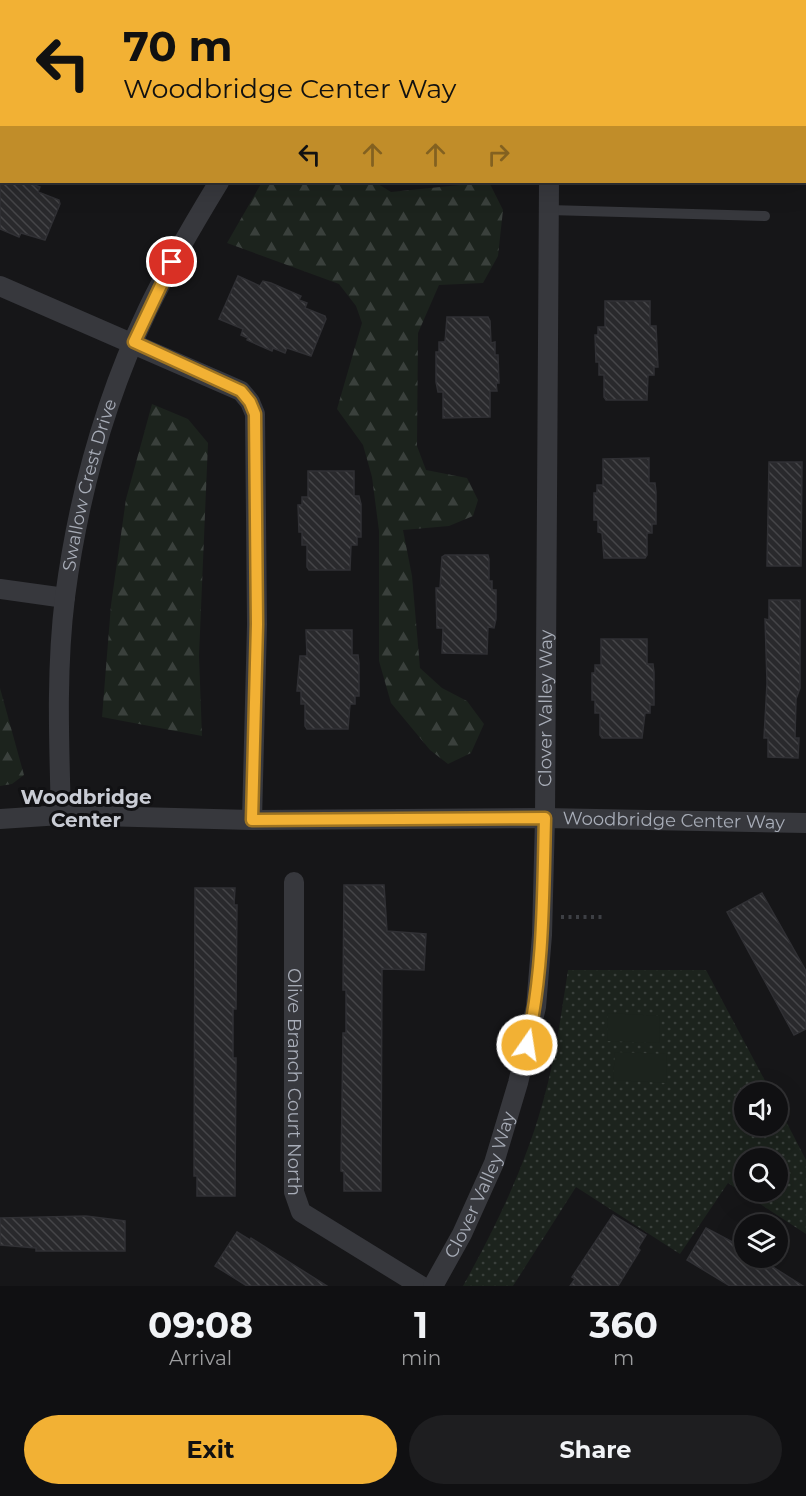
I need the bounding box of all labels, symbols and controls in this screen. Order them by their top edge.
text: 70 m [123,20,233,72]
icon: left [24,24,102,102]
text: Woodbridge Center Way [123,72,456,105]
icon: left [293,138,326,171]
icon: ahead [356,138,389,171]
icon: ahead [419,138,452,171]
icon: right [482,138,515,171]
pin [146,236,197,287]
icon: arrive [155,245,188,278]
street label: Swallow Crest Drive [58,396,121,573]
street label: Clover Valley Way [534,629,557,787]
district label: Woodbridge Center [20,785,152,832]
street label: Woodbridge Center Way [562,807,785,834]
street label: Olive Branch Court North [283,968,305,1196]
position arrow [495,1013,559,1077]
map controls [734,1082,788,1268]
button: sound [734,1082,788,1136]
street label: Clover Valley Way [440,1109,520,1262]
button: search [734,1148,788,1202]
button: layers [734,1214,788,1268]
text: 09:08 [148,1303,253,1347]
text: 1 [414,1303,428,1347]
text: 360 [589,1303,658,1347]
text: Arrival [169,1346,232,1370]
text: min [401,1346,441,1370]
text: m [613,1346,634,1370]
button: Exit [24,1415,397,1484]
button: Share [409,1415,782,1484]

